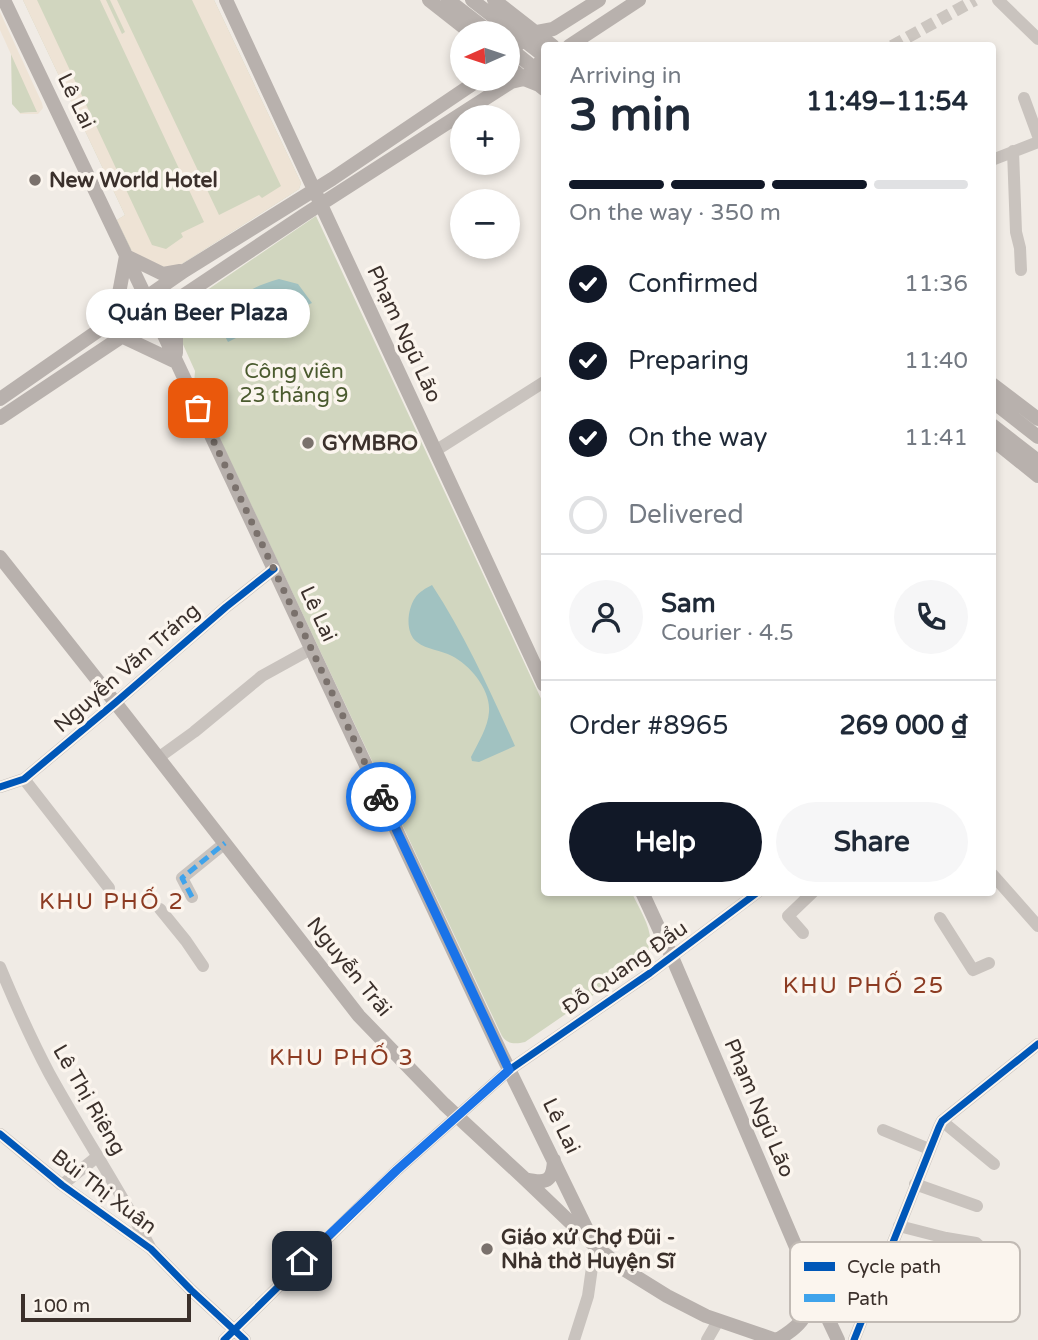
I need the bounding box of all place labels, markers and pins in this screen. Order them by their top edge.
place label: New World Hotel [49,168,218,193]
marker: New World Hotel [27,172,43,188]
callout: Quán Beer Plaza [86,289,310,338]
pin [168,378,228,438]
place label: GYMBRO [322,431,418,456]
marker: GYMBRO [300,435,316,451]
place label: Giáo xứ Chợ Đũi - Nhà thờ Huyện Sĩ [501,1225,676,1274]
pin [272,1231,332,1291]
marker: Giáo xứ Chợ Đũi - Nhà thờ Huyện Sĩ [479,1241,495,1257]

